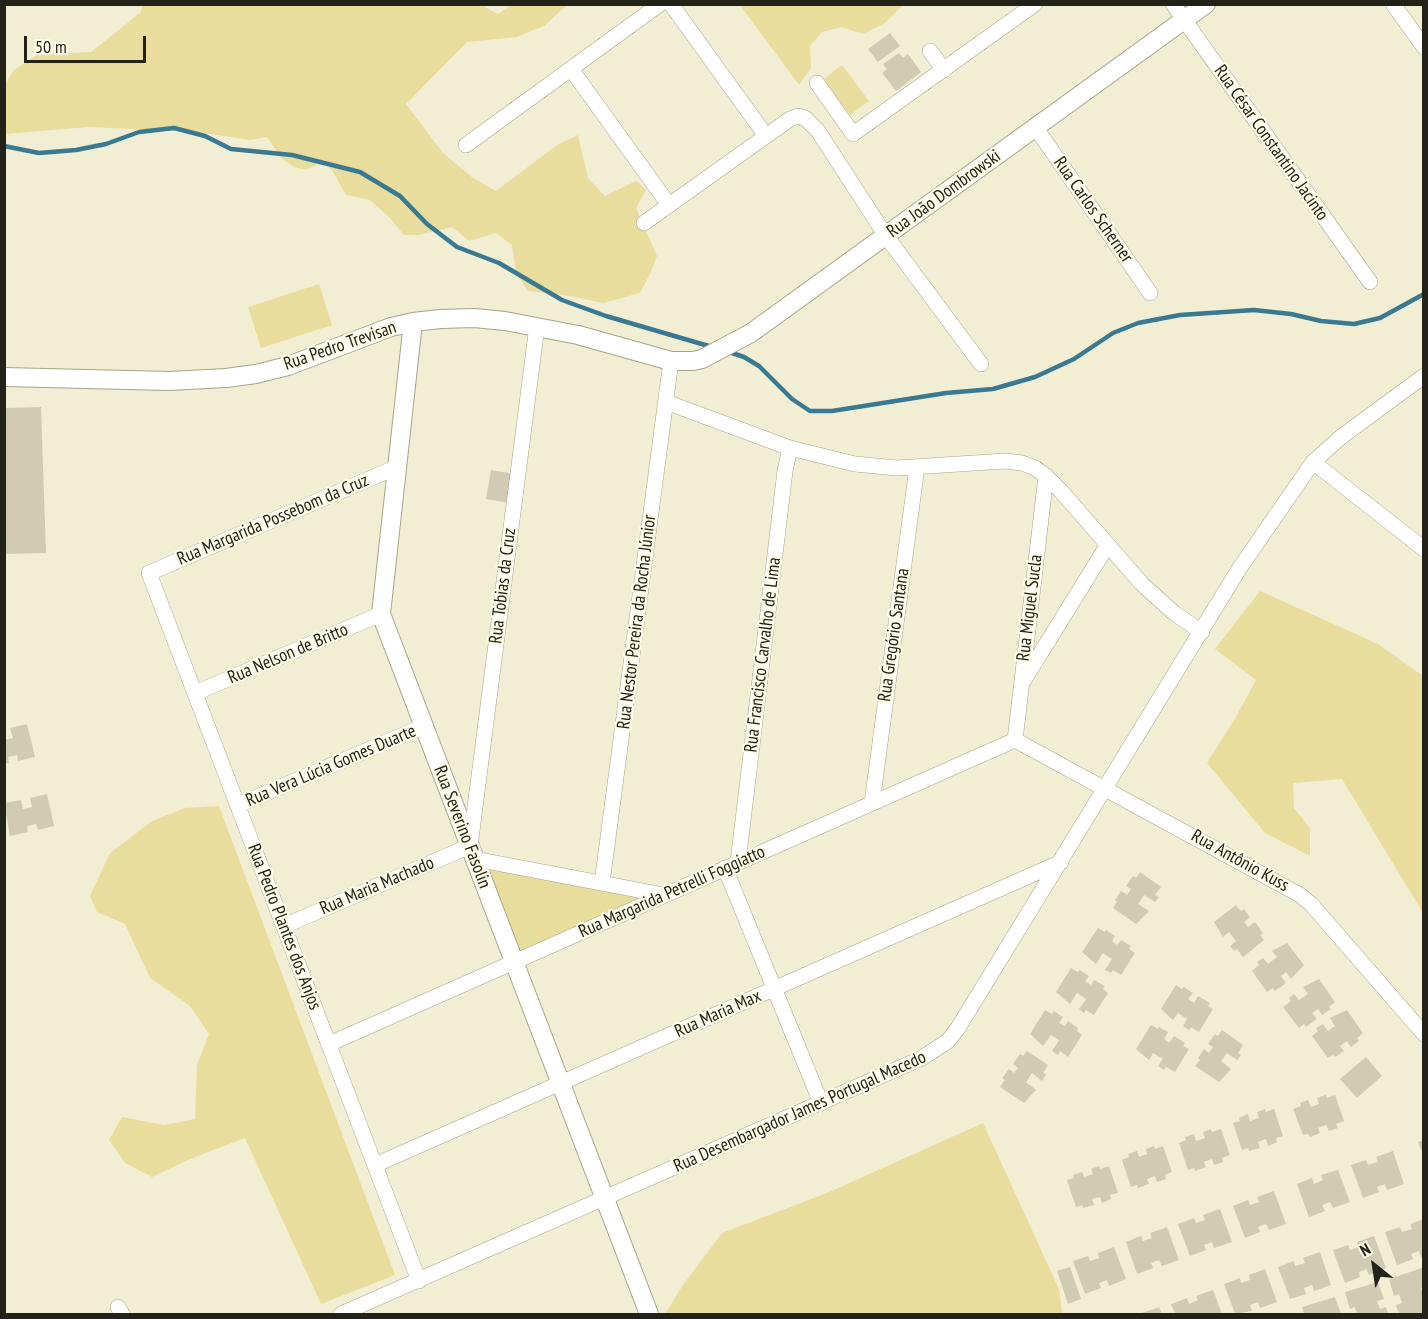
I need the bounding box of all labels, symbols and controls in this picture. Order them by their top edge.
scale bar [27,24,148,62]
text: 50 m [35,35,67,58]
street label: Rua César Constantino Jacinto [1209,61,1333,225]
street label: Rua João Dombrowski [883,146,1005,242]
street label: Rua Carlos Scherner [1049,153,1137,267]
street label: Rua Pedro Trevisan [281,317,399,375]
street label: Rua Margarida Possebom da Cruz [174,470,372,570]
street label: Rua Nestor Pereira da Rocha Júnior [613,514,661,730]
street label: Rua Tobias da Cruz [485,527,521,645]
street label: Rua Miguel Sucla [1013,553,1047,663]
street label: Rua Francisco Carvalho de Lima [740,556,786,754]
street label: Rua Gregório Santana [874,567,914,703]
street label: Rua Nelson de Britto [225,619,351,689]
street label: Rua Vera Lúcia Gomes Duarte [243,720,419,812]
street label: Rua Severino Fasolin [429,763,495,891]
street label: Rua Antônio Kuss [1187,825,1293,897]
street label: Rua Pedro Plantes dos Anjos [242,841,326,1013]
street label: Rua Margarida Petrelli Foggiatto [576,841,768,943]
street label: Rua Maria Machado [317,852,437,920]
street label: Rua Maria Max [672,985,764,1043]
street label: Rua Desembargador James Portugal Macedo [671,1046,929,1178]
north arrow [1344,1235,1404,1295]
text: N [1356,1239,1374,1260]

